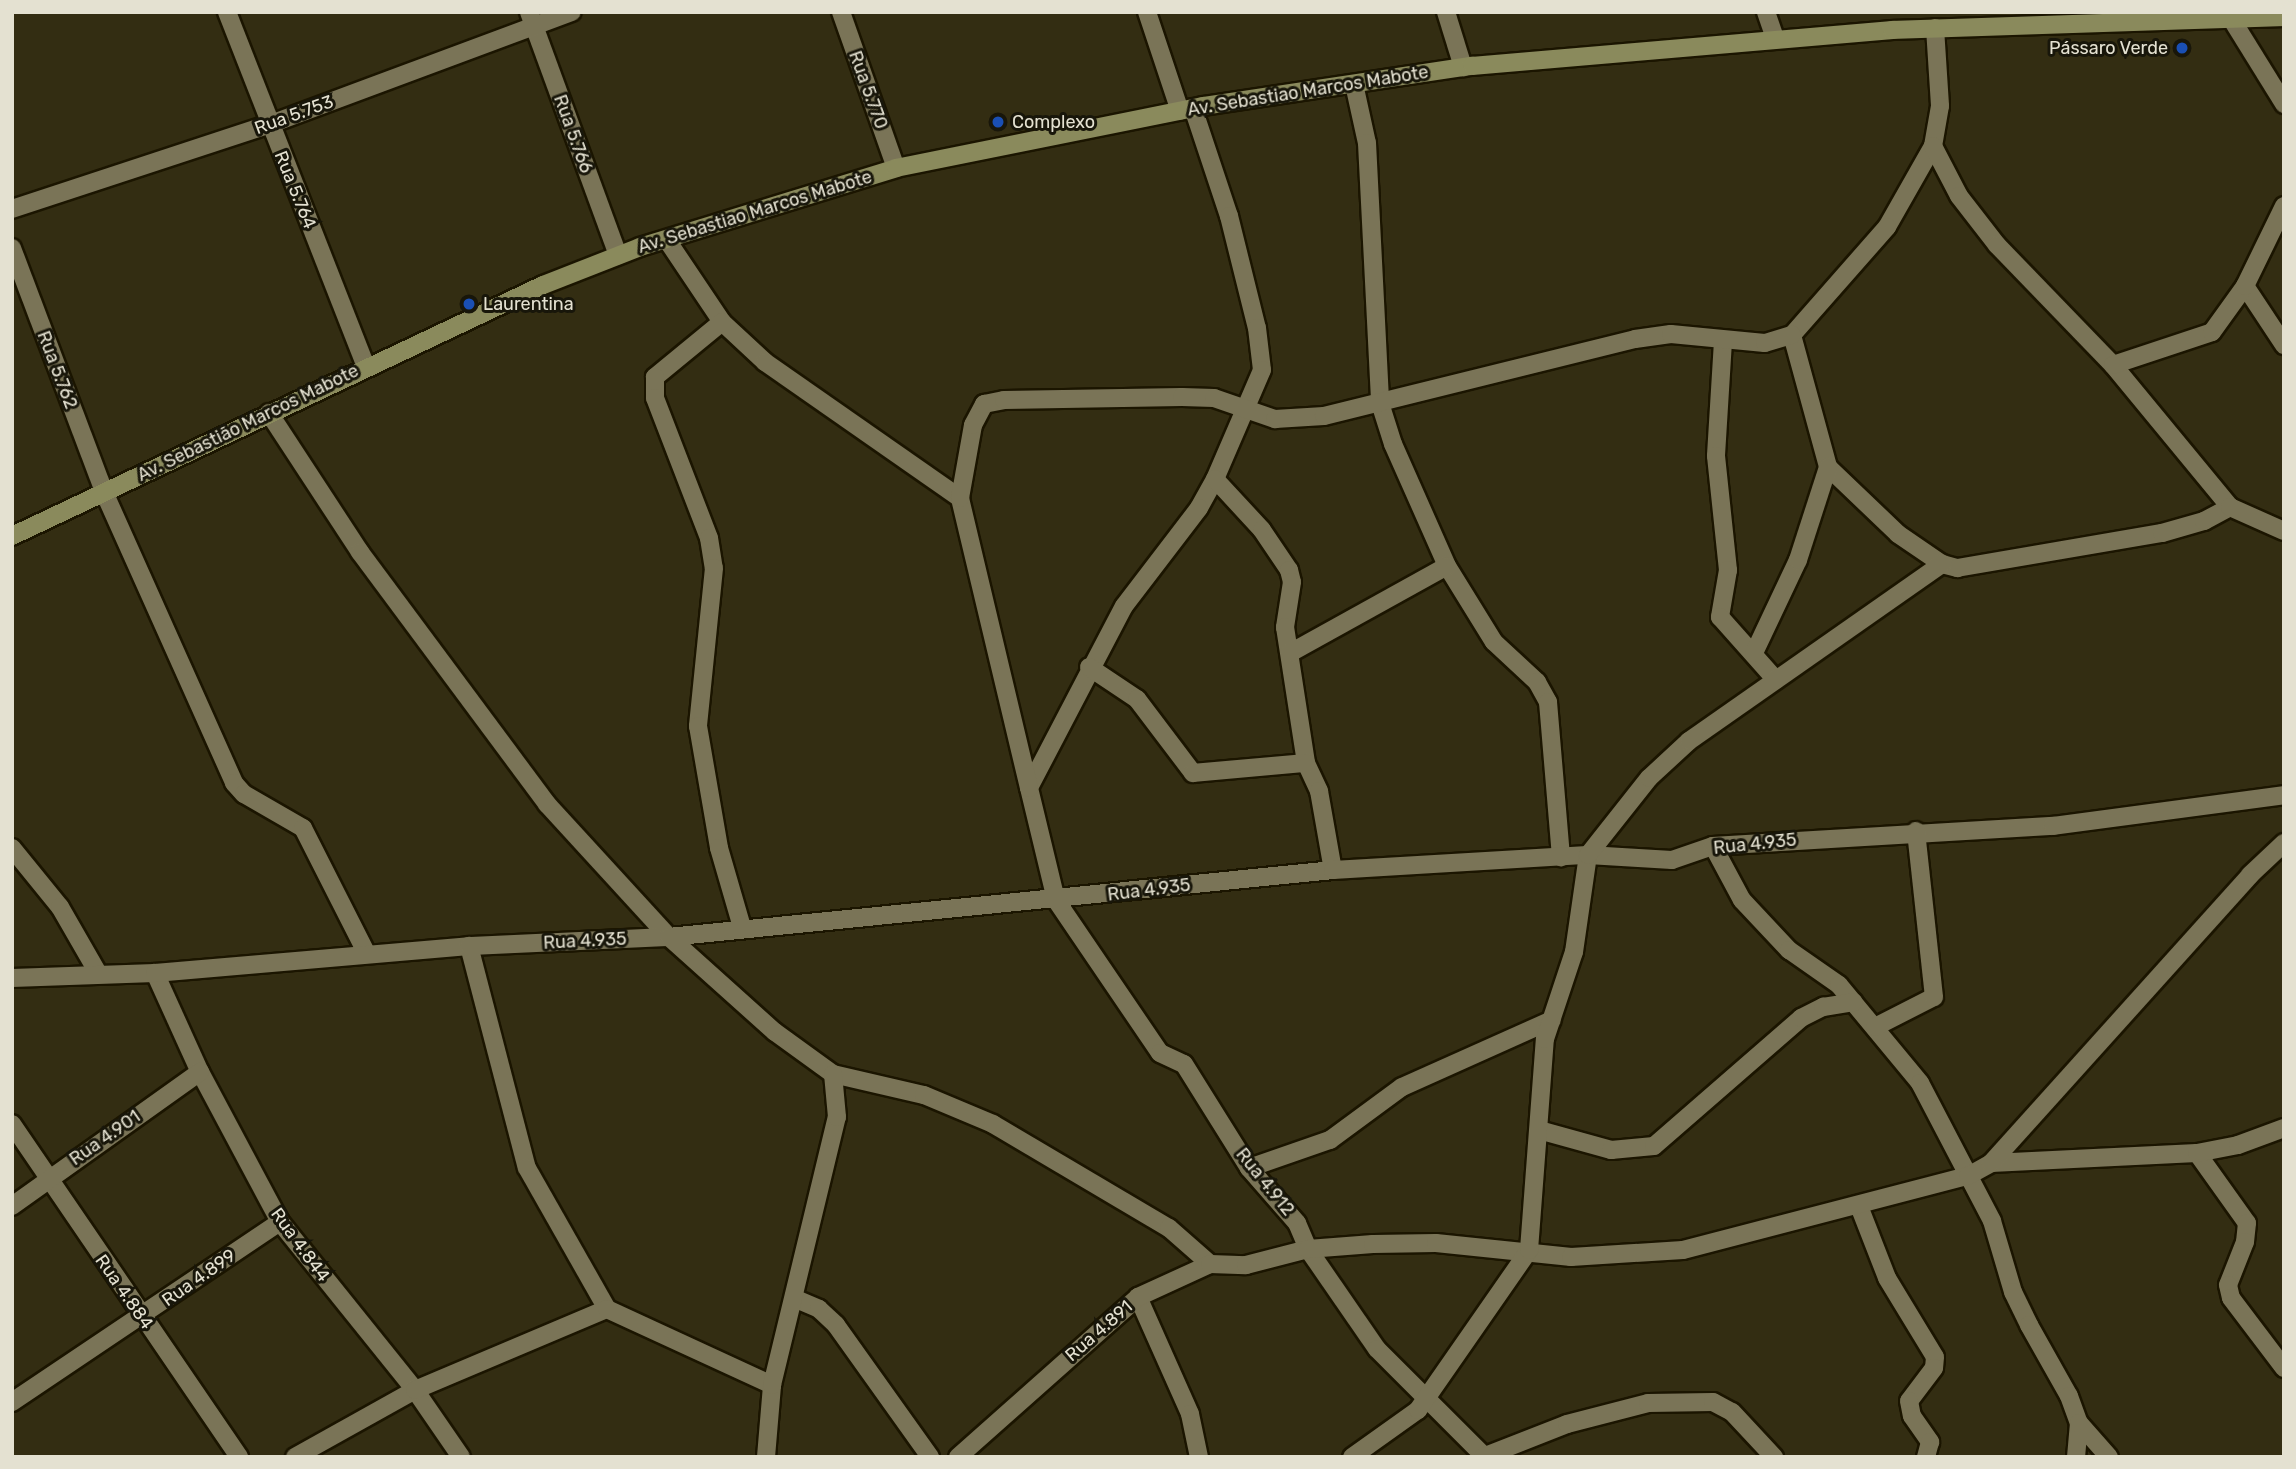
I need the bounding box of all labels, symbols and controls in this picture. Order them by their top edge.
place label: Pássaro Verde [2049,37,2168,59]
marker: Pássaro Verde [2174,40,2190,56]
street label: Rua 5.770 [844,48,892,132]
street label: Av. Sebastiao Marcos Mabote [1186,61,1430,121]
street label: Rua 5.753 [252,91,336,139]
street label: Rua 5.766 [549,92,597,176]
place label: Complexo [1012,111,1095,133]
marker: Complexo [990,114,1006,130]
street label: Rua 5.764 [270,148,320,232]
street label: Av. Sebastiao Marcos Mabote [635,166,875,258]
place label: Laurentina [483,293,574,315]
marker: Laurentina [461,296,477,312]
street label: Rua 5.762 [32,328,82,412]
street label: Av. Sebastião Marcos Mabote [134,360,362,486]
street label: Rua 4.935 [1712,829,1798,859]
street label: Rua 4.935 [1106,874,1192,906]
street label: Rua 4.935 [543,928,627,954]
street label: Rua 4.901 [65,1106,145,1170]
street label: Rua 4.912 [1231,1144,1299,1220]
street label: Rua 4.844 [266,1204,334,1286]
street label: Rua 4.899 [158,1245,240,1311]
street label: Rua 4.884 [90,1250,158,1334]
street label: Rua 4.891 [1061,1296,1137,1366]

